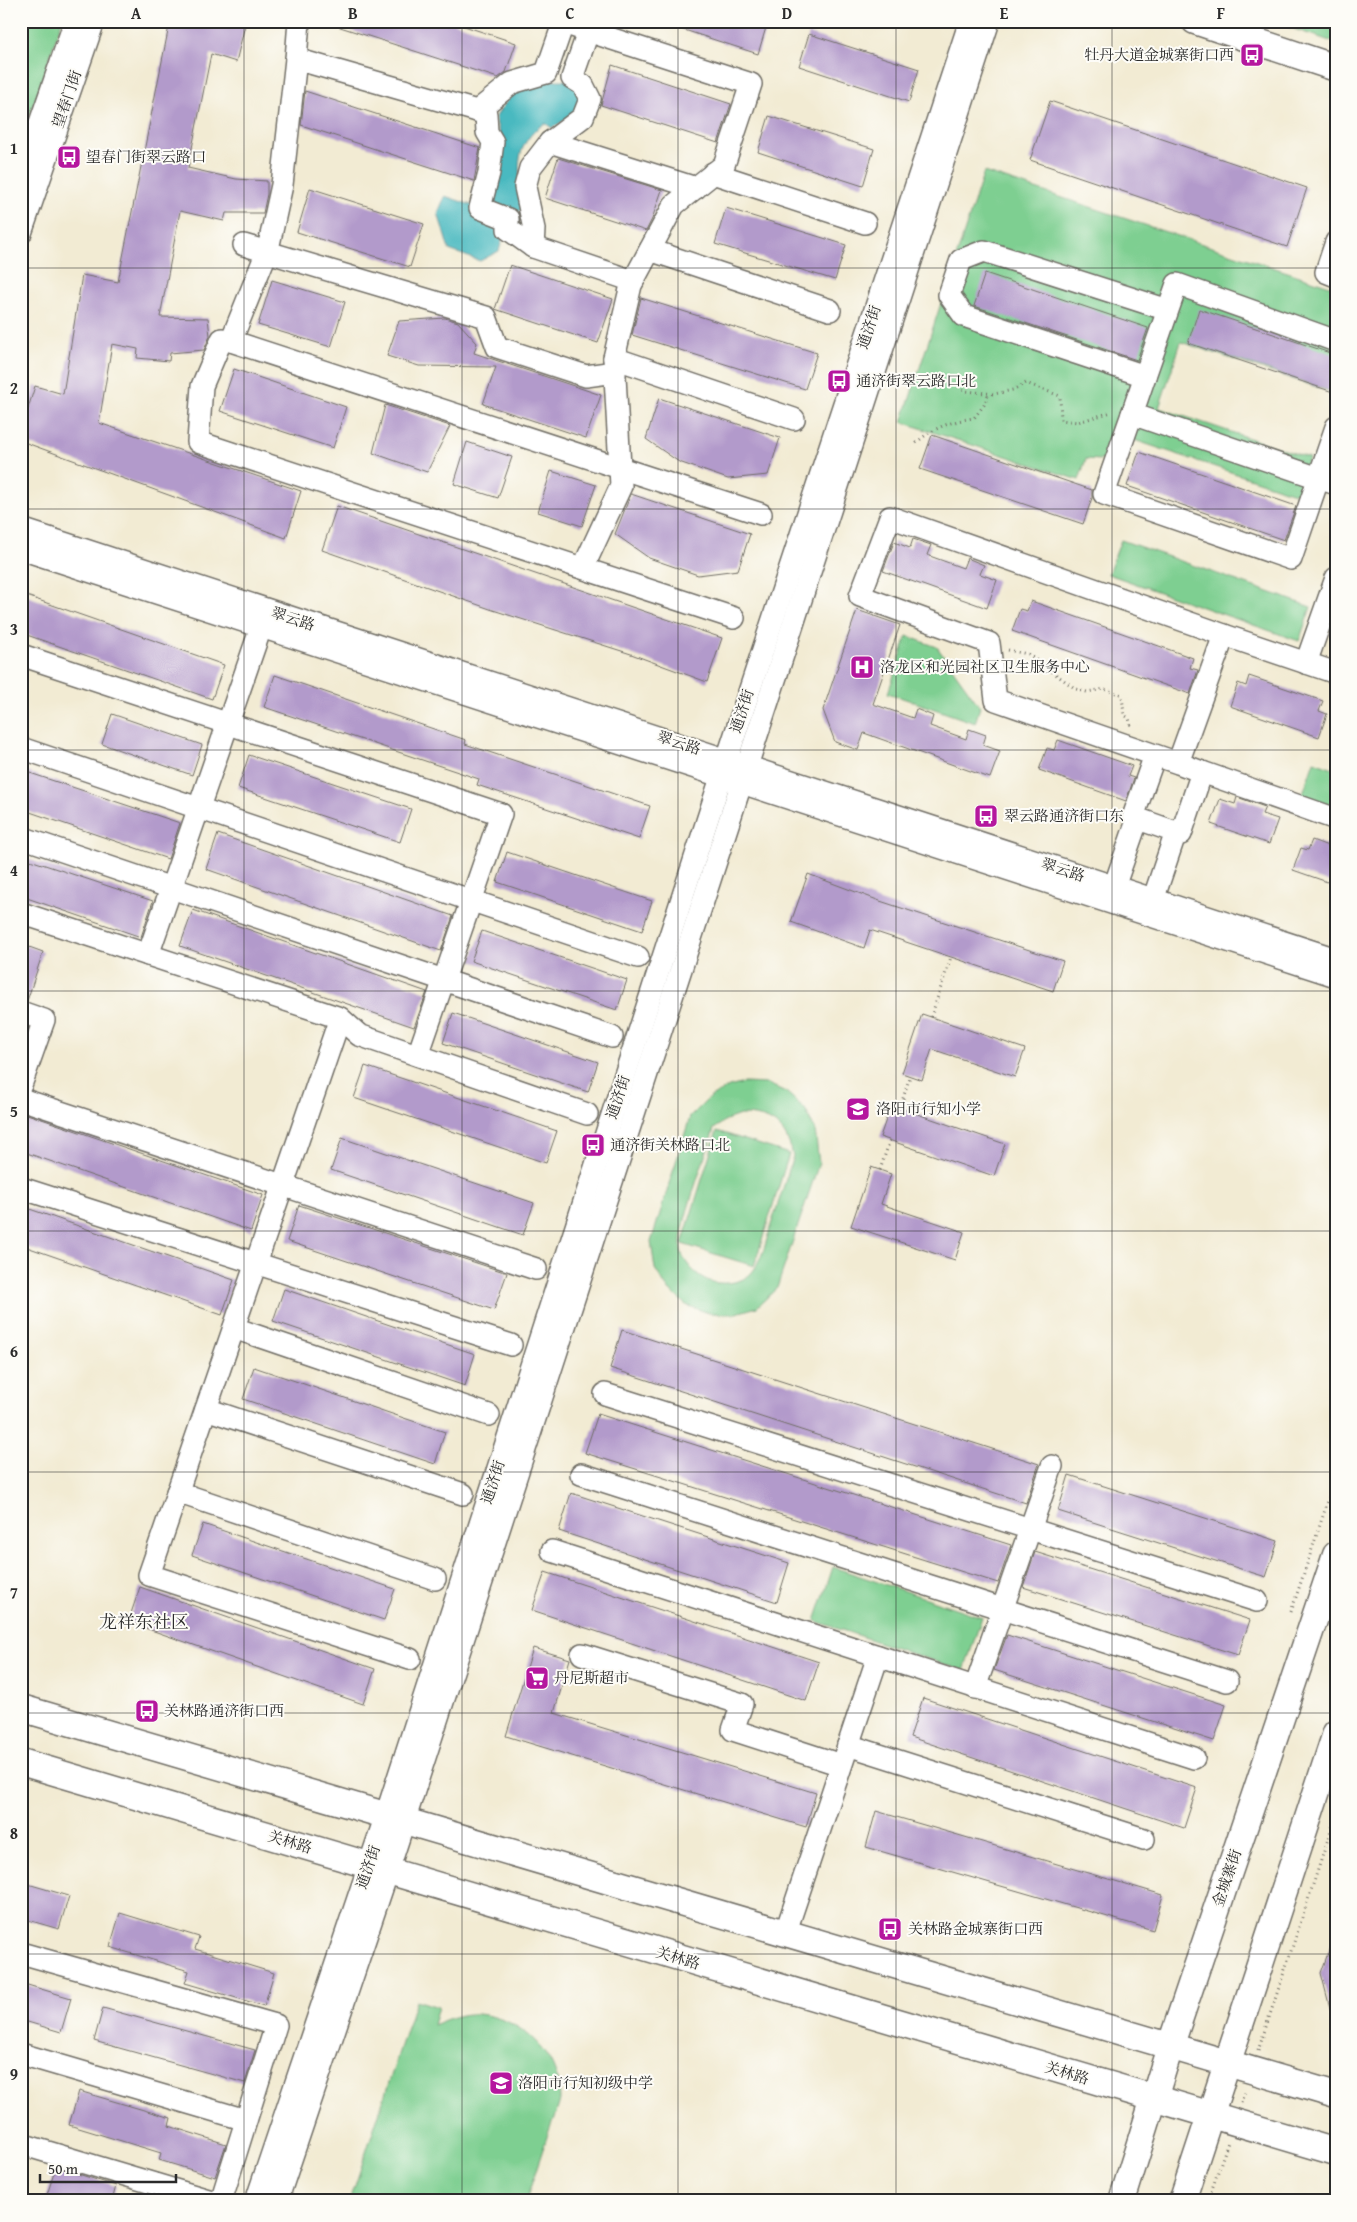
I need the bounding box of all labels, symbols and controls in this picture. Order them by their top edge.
text: A [131,1,142,25]
text: B [348,1,358,25]
text: C [565,1,575,25]
text: D [782,1,792,25]
text: E [1000,1,1009,25]
text: F [1217,1,1225,25]
bus stop icon: 牡丹大道金城寨街口西 [1239,42,1265,68]
place label: 牡丹大道金城寨街口西 [1084,44,1234,65]
street label: 望春门街 [47,67,86,131]
text: 1 [10,136,18,160]
bus stop icon: 望春门街翠云路口 [56,144,82,170]
place label: 望春门街翠云路口 [86,146,206,167]
street label: 通济街 [852,302,885,351]
bus stop icon: 通济街翠云路口北 [826,368,852,394]
place label: 通济街翠云路口北 [856,370,976,391]
text: 2 [10,376,18,400]
street label: 翠云路 [269,602,318,635]
text: 3 [10,617,18,641]
hospital icon: 洛龙区和光园社区卫生服务中心 [849,654,875,680]
place label: 洛龙区和光园社区卫生服务中心 [880,656,1090,677]
street label: 通济街 [725,686,758,735]
street label: 翠云路 [655,726,704,759]
bus stop icon: 翠云路通济街口东 [973,803,999,829]
place label: 翠云路通济街口东 [1004,805,1124,826]
street label: 翠云路 [1039,853,1088,886]
text: 4 [10,858,18,882]
street label: 通济街 [601,1072,634,1121]
school or university icon: 洛阳市行知小学 [845,1096,871,1122]
place label: 洛阳市行知小学 [876,1098,981,1119]
text: 5 [10,1099,18,1123]
bus stop icon: 通济街关林路口北 [580,1132,606,1158]
place label: 通济街关林路口北 [610,1134,730,1155]
text: 6 [10,1339,18,1363]
street label: 通济街 [476,1457,509,1506]
text: 7 [10,1580,18,1604]
district label: 龙祥东社区 [99,1608,189,1635]
supermarket icon: 丹尼斯超市 [524,1665,550,1691]
place label: 丹尼斯超市 [554,1667,629,1688]
bus stop icon: 关林路通济街口西 [134,1698,160,1724]
place label: 关林路通济街口西 [164,1700,284,1721]
text: 8 [10,1821,18,1845]
street label: 关林路 [266,1825,315,1858]
street label: 通济街 [350,1842,385,1892]
street label: 金城寨街 [1207,1846,1246,1910]
bus stop icon: 关林路金城寨街口西 [877,1916,903,1942]
place label: 关林路金城寨街口西 [908,1918,1043,1939]
street label: 关林路 [654,1941,703,1974]
street label: 关林路 [1043,2056,1092,2089]
text: 9 [10,2062,18,2086]
school or university icon: 洛阳市行知初级中学 [488,2070,514,2096]
place label: 洛阳市行知初级中学 [518,2072,653,2093]
scale bar [40,2152,176,2184]
text: 50 m [48,2158,79,2179]

